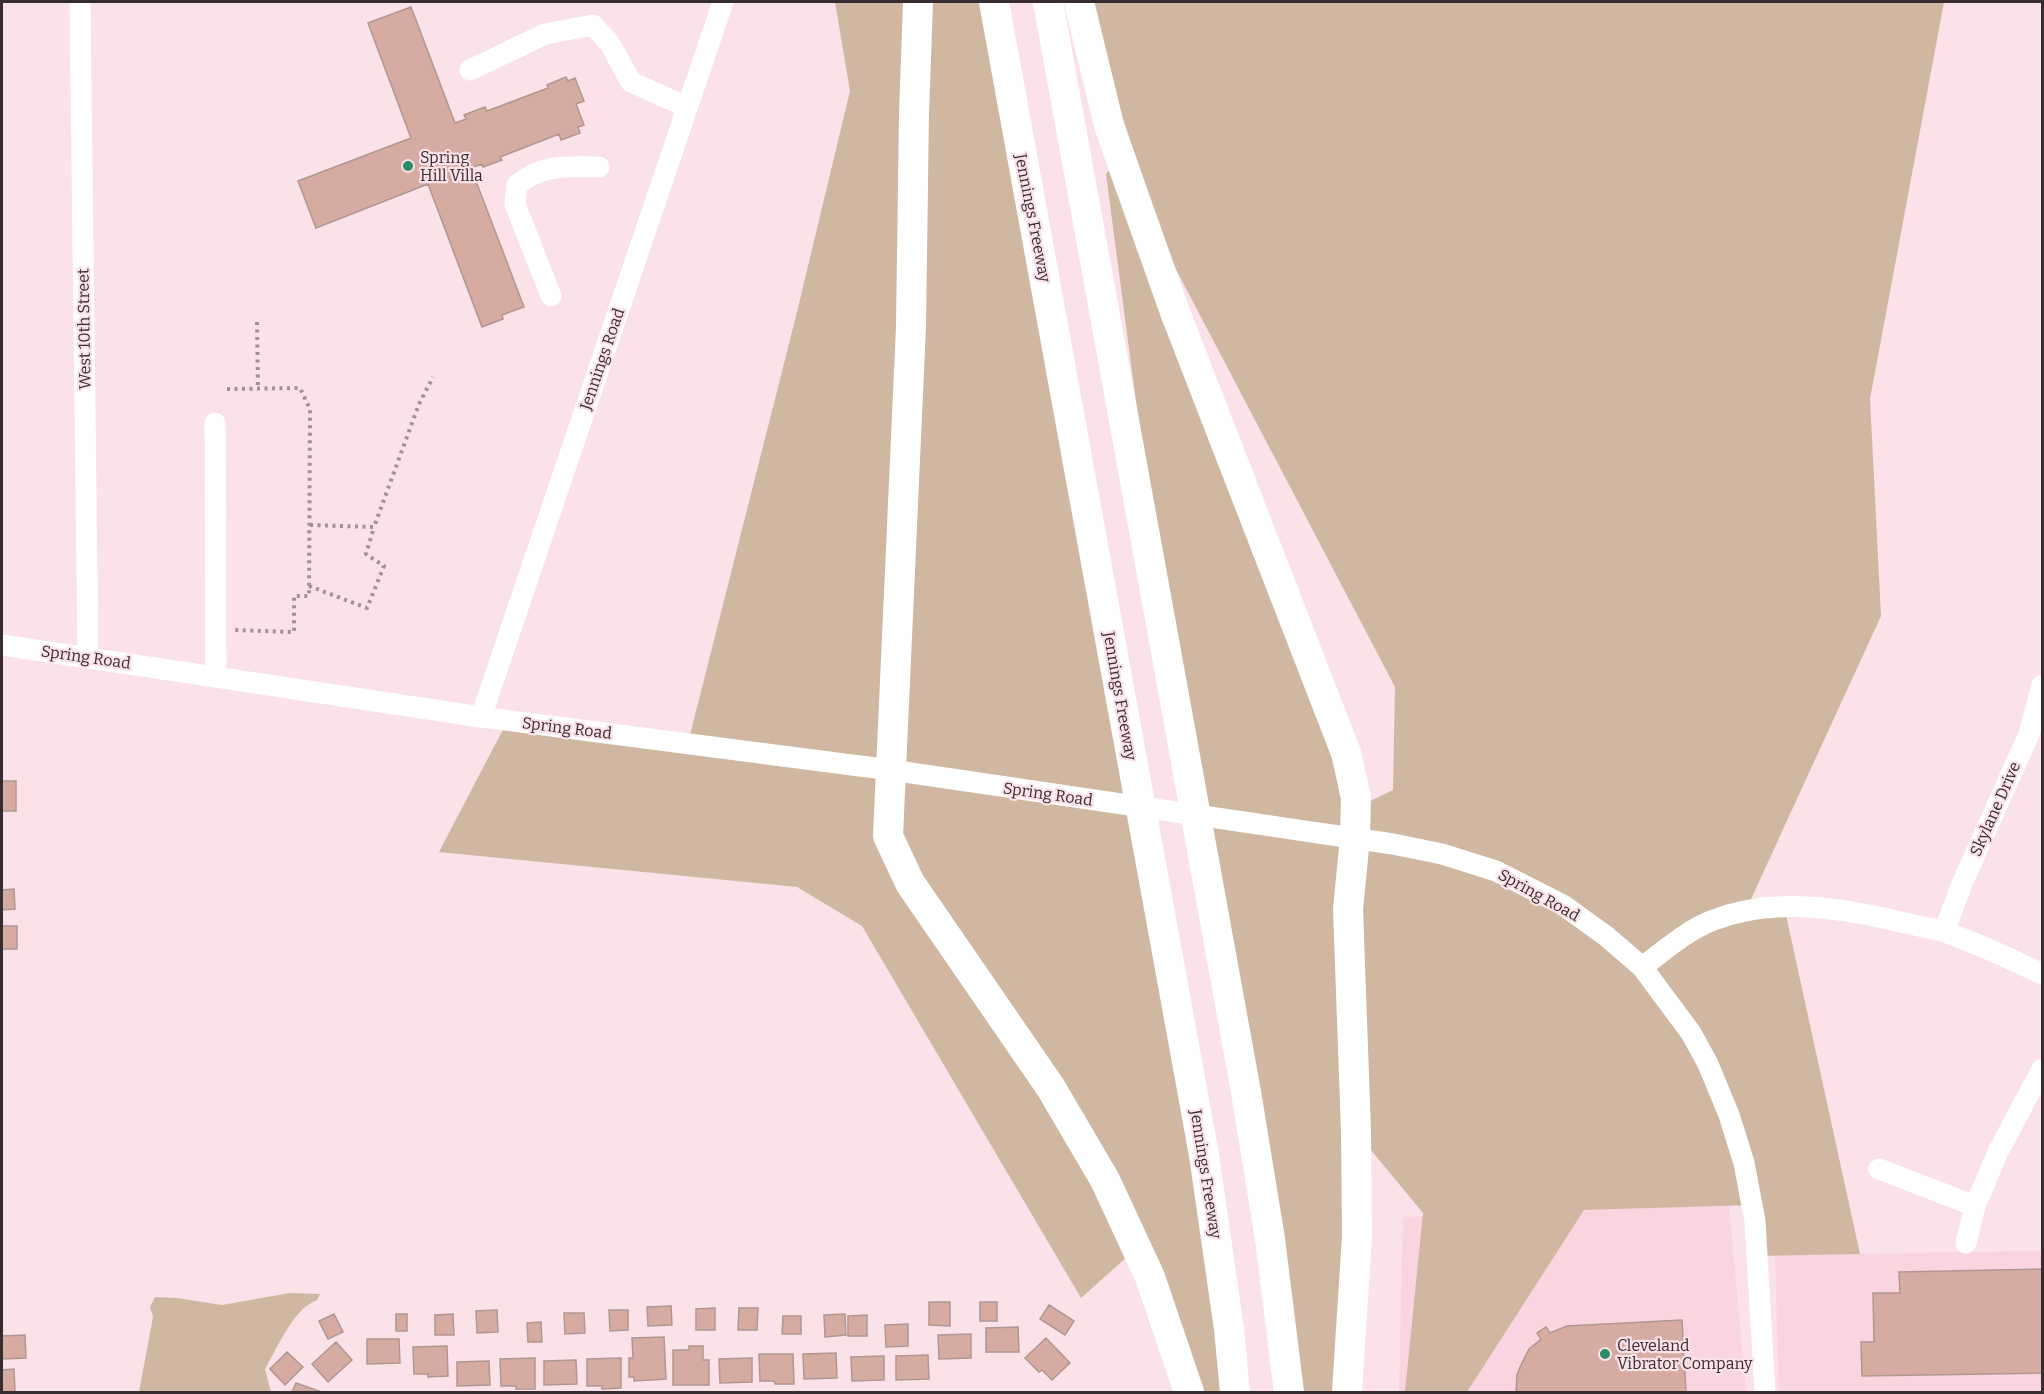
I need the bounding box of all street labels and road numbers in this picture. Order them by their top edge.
street label: Jennings Freeway [1011,151,1055,284]
street label: West 10th Street [73,268,95,390]
street label: Jennings Road [575,305,628,413]
street label: Jennings Freeway [1099,629,1141,762]
street label: Spring Road [40,641,132,673]
street label: Spring Road [521,713,613,743]
street label: Skylane Drive [1966,759,2024,859]
street label: Spring Road [1002,778,1094,810]
street label: Spring Road [1495,865,1583,925]
street label: Jennings Freeway [1186,1107,1226,1240]

